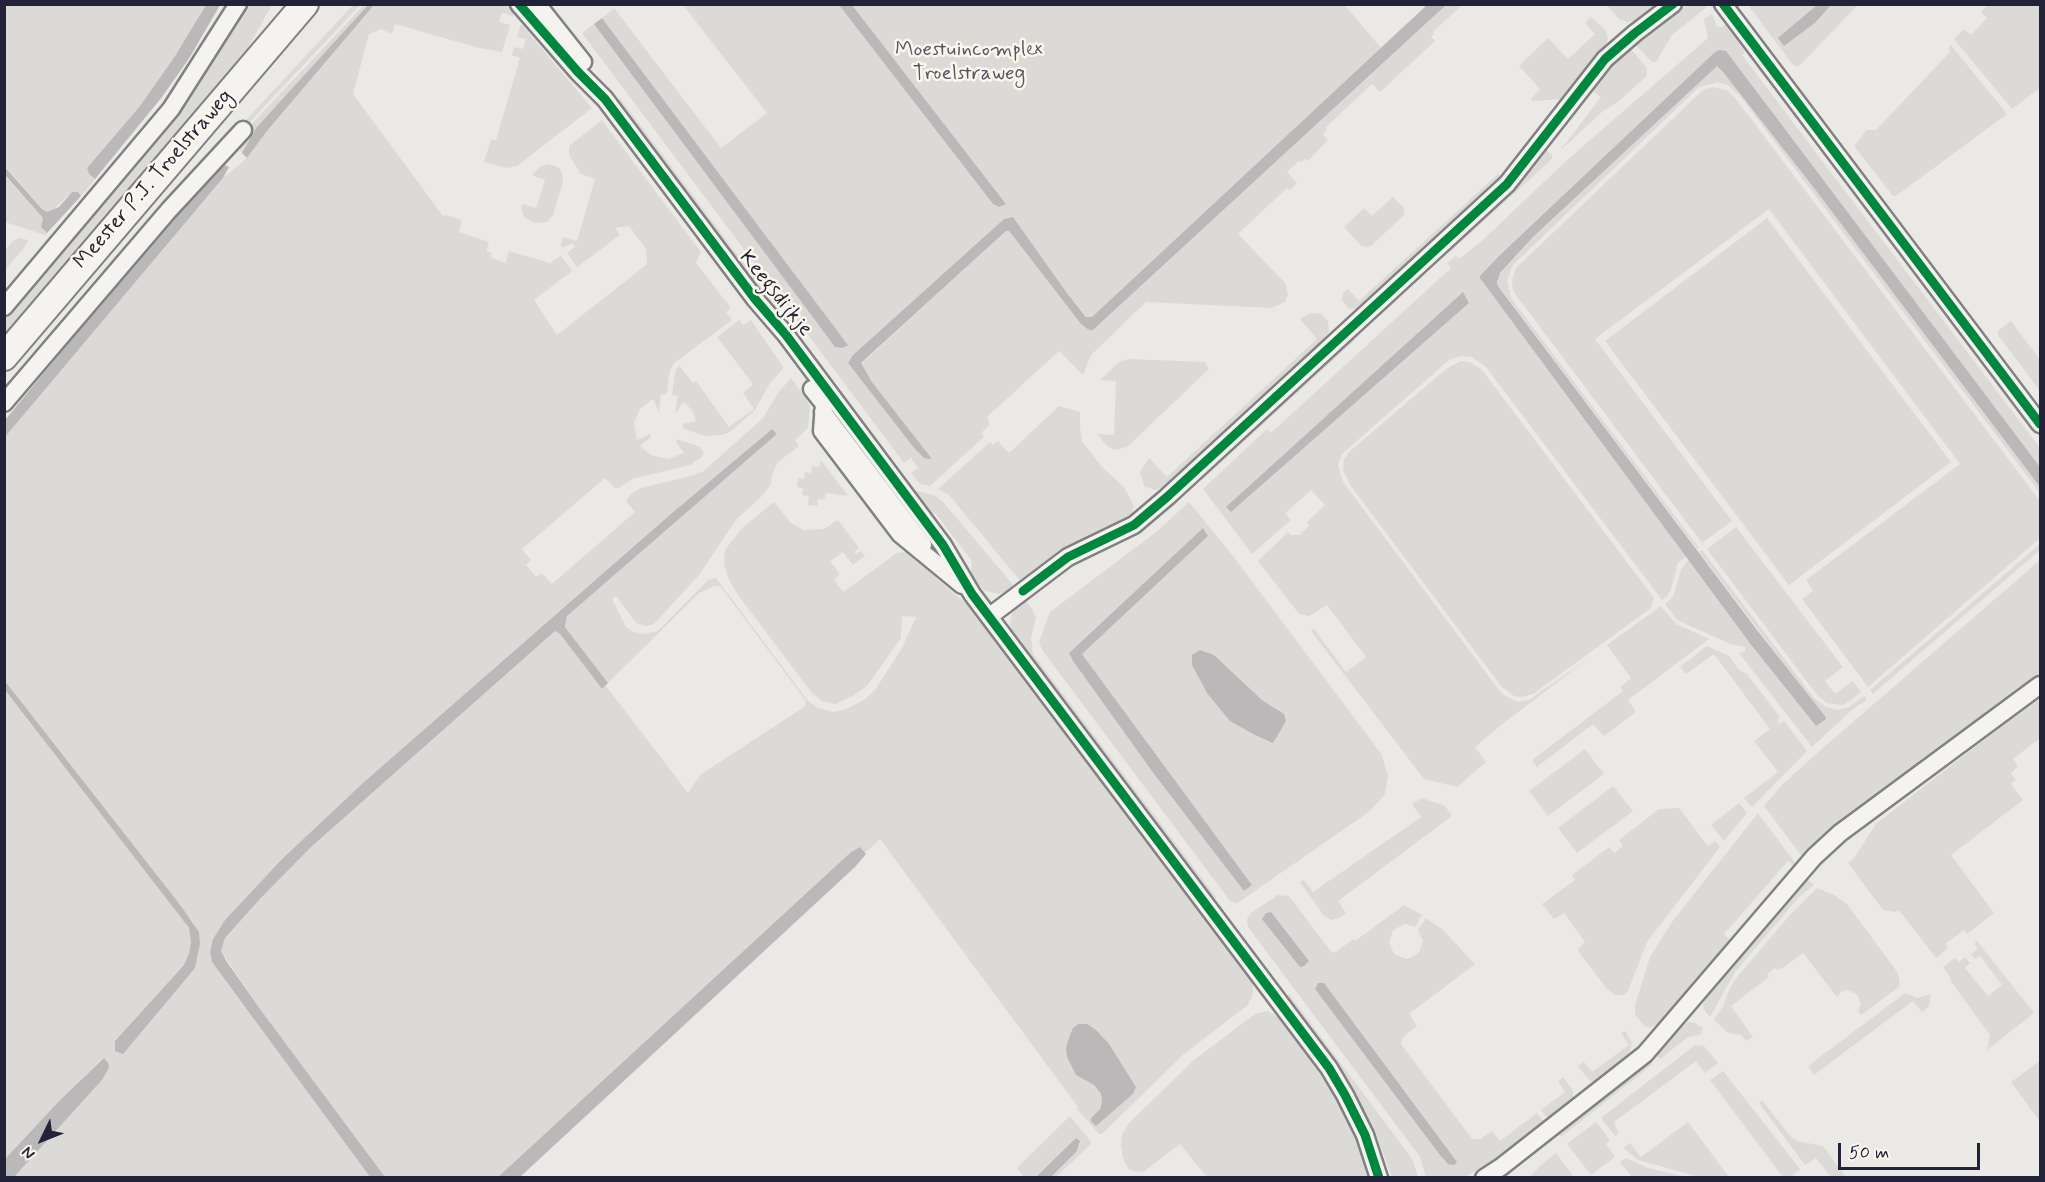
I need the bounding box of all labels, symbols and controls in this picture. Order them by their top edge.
park label: Moestuincomplex Troelstraweg [895,38,1043,88]
street label: Meester P.J. Troelstraweg [69,85,239,275]
street label: Keegsdijkje [733,246,817,342]
north arrow [12,1110,72,1170]
scale bar [1841,1131,1984,1169]
text: 50 m [1849,1141,1889,1165]
text: N [17,1142,40,1164]

